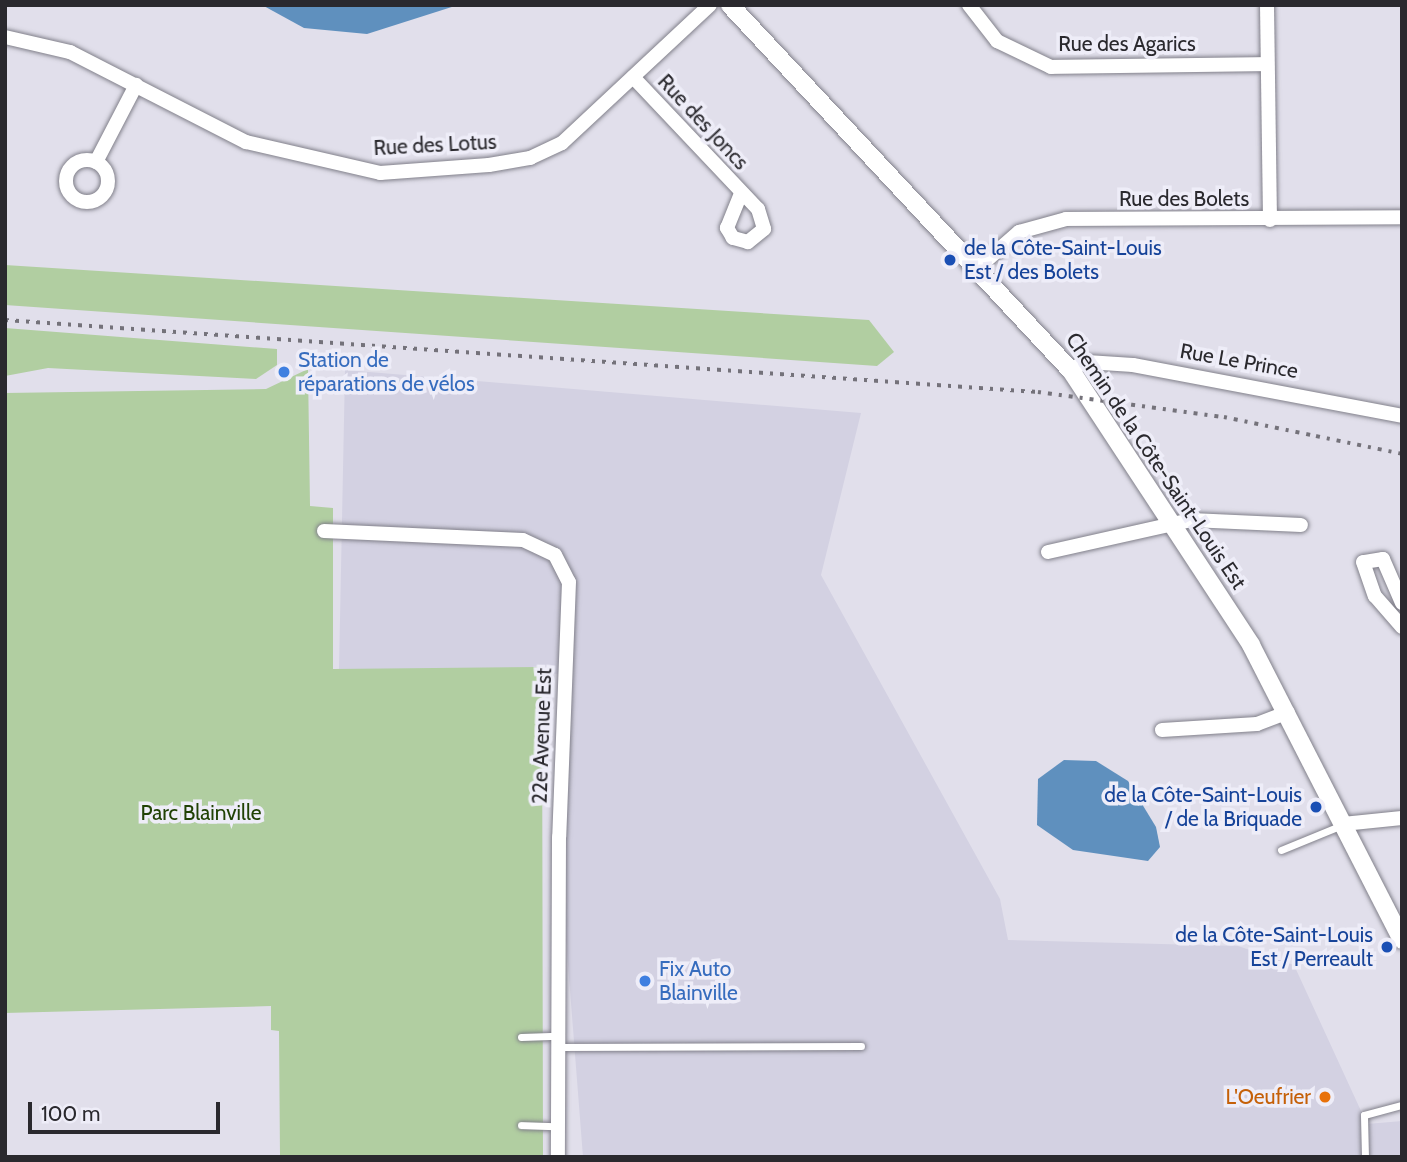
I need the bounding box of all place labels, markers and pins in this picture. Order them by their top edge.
place label: de la Côte-Saint-Louis Est / des Bolets [964,235,1162,285]
marker: de la Côte-Saint-Louis Est / des Bolets [942,252,958,268]
place label: Station de réparations de vélos [298,347,475,397]
marker: Station de réparations de vélos [276,364,292,380]
place label: de la Côte-Saint-Louis / de la Briquade [1104,782,1302,832]
marker: de la Côte-Saint-Louis / de la Briquade [1308,799,1324,815]
place label: de la Côte-Saint-Louis Est / Perreault [1175,922,1373,972]
marker: de la Côte-Saint-Louis Est / Perreault [1379,939,1395,955]
place label: Fix Auto Blainville [659,956,738,1006]
marker: Fix Auto Blainville [637,973,653,989]
place label: L'Oeufrier [1226,1084,1311,1110]
marker: L'Oeufrier [1317,1089,1333,1105]

